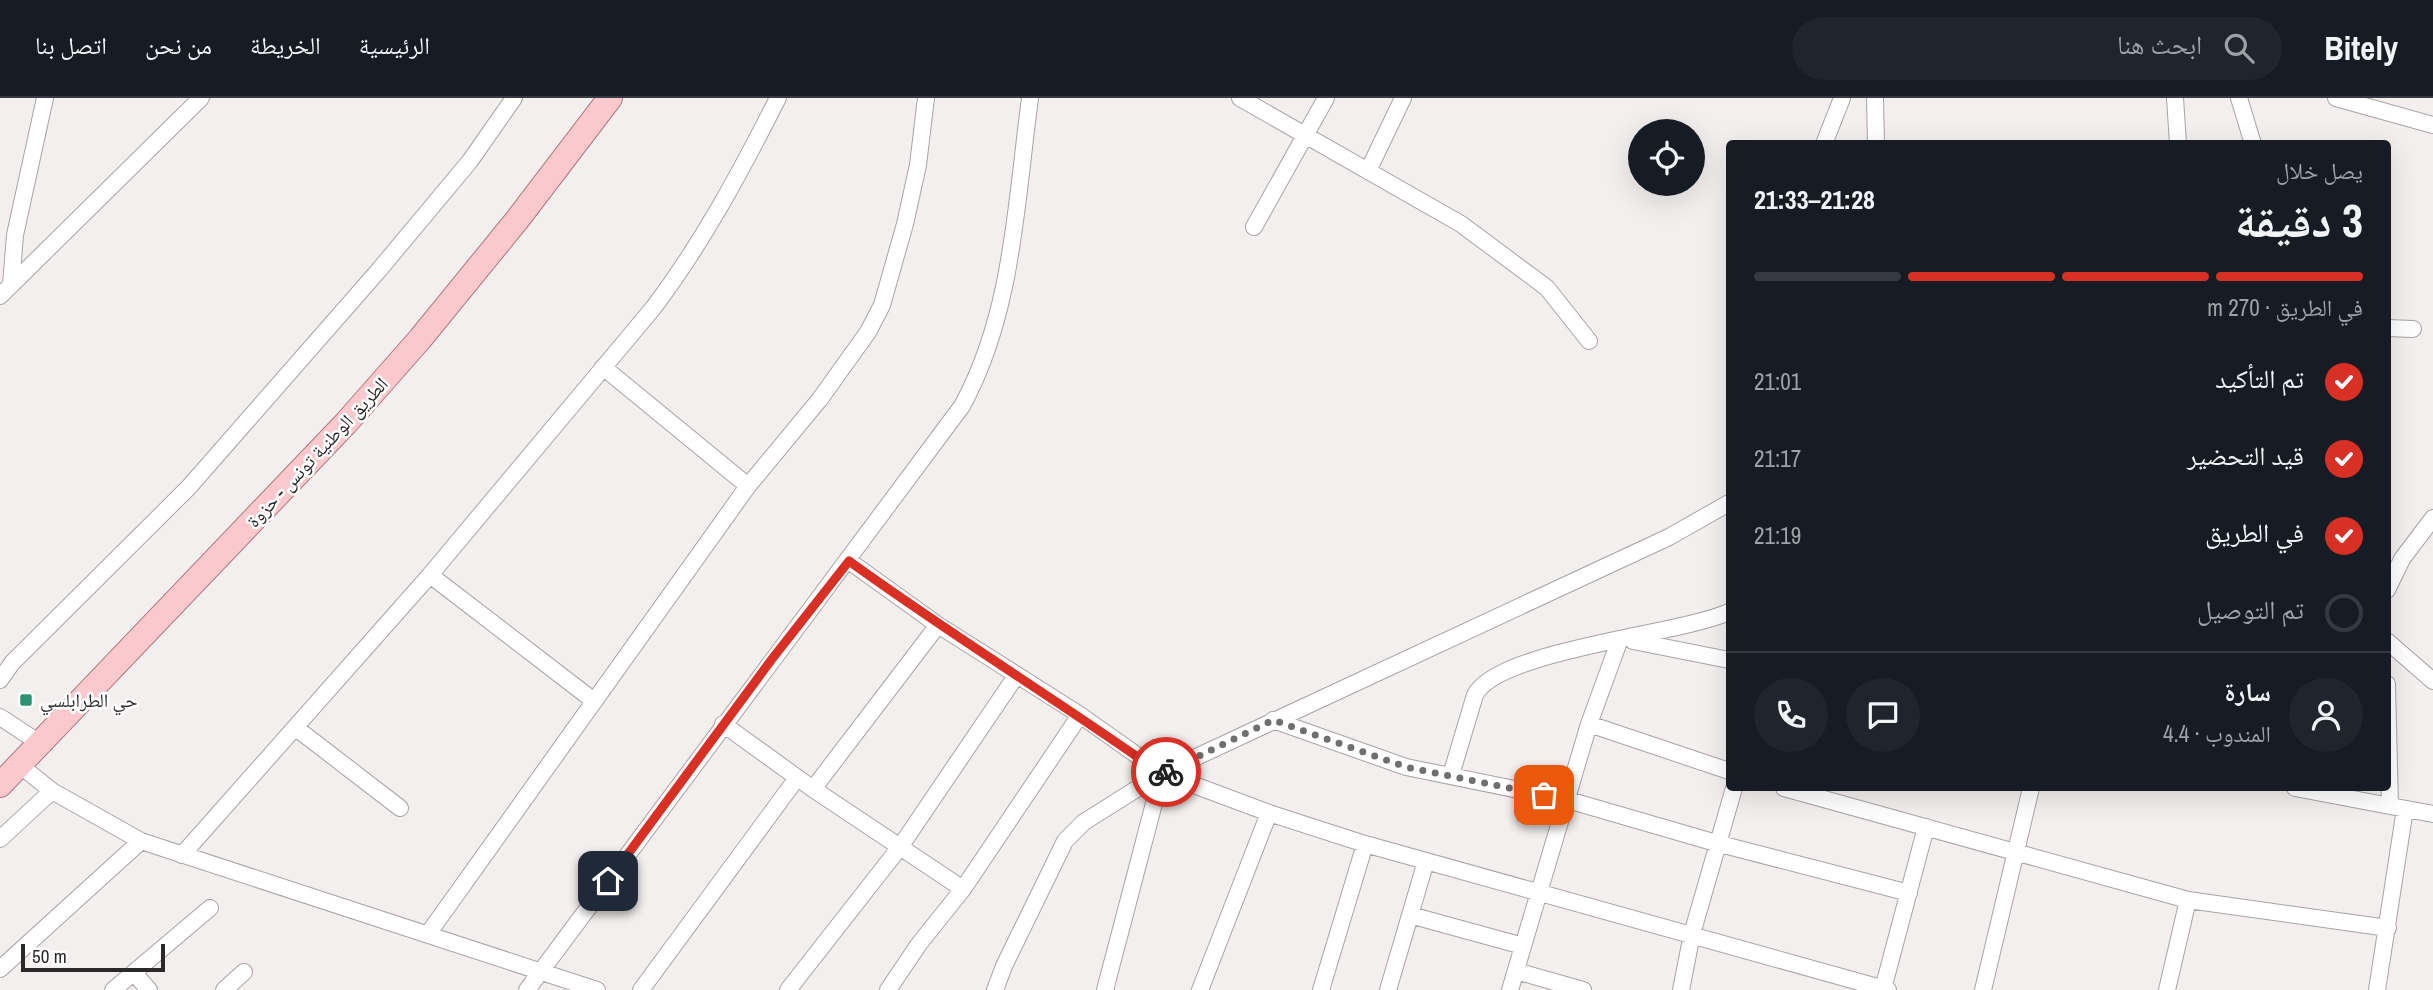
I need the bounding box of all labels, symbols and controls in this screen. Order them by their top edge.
search box [1792,17,2282,80]
text: Bitely [2324,26,2398,70]
text: ابحث هنا [2117,27,2202,62]
text: اتصل بنا [35,29,107,61]
text: من نحن [145,29,212,61]
text: الخريطة [250,29,321,61]
text: الرئيسية [359,29,430,61]
icon: search [2220,29,2258,67]
map controls [1628,119,1705,196]
button: locate [1628,119,1705,196]
text: يصل خلال [2276,155,2363,186]
text: 21:28–21:33 [1754,182,1875,217]
text: 3 دقيقة [2235,189,2363,251]
text: في الطريق · 270 m [2207,292,2363,323]
text: تم التأكيد [2215,361,2304,396]
icon: check [2325,363,2363,401]
text: 21:01 [1754,366,1801,397]
street label: الطريق الوطنية تونس - حزوة [240,371,394,533]
text: قيد التحضير [2187,438,2304,473]
icon: check [2325,440,2363,478]
text: 21:17 [1754,443,1801,474]
text: في الطريق [2205,515,2304,550]
icon: check [2325,517,2363,555]
text: 21:19 [1754,520,1801,551]
text: تم التوصيل [2197,592,2304,627]
text: سارة [2224,674,2271,709]
button: phone [1754,678,1828,752]
button: chat [1846,678,1920,752]
button: person [2289,678,2363,752]
place label: حي الطرابلسي [40,687,138,716]
marker: حي الطرابلسي [18,692,34,708]
text: المندوب · 4.4 [2163,718,2271,749]
courier [1131,737,1201,807]
icon: bike [1147,753,1185,791]
pin [1514,765,1574,825]
icon: bag [1525,776,1563,814]
pin [578,851,638,911]
icon: home [589,862,627,900]
scale bar [21,941,164,973]
text: 50 m [32,943,67,969]

